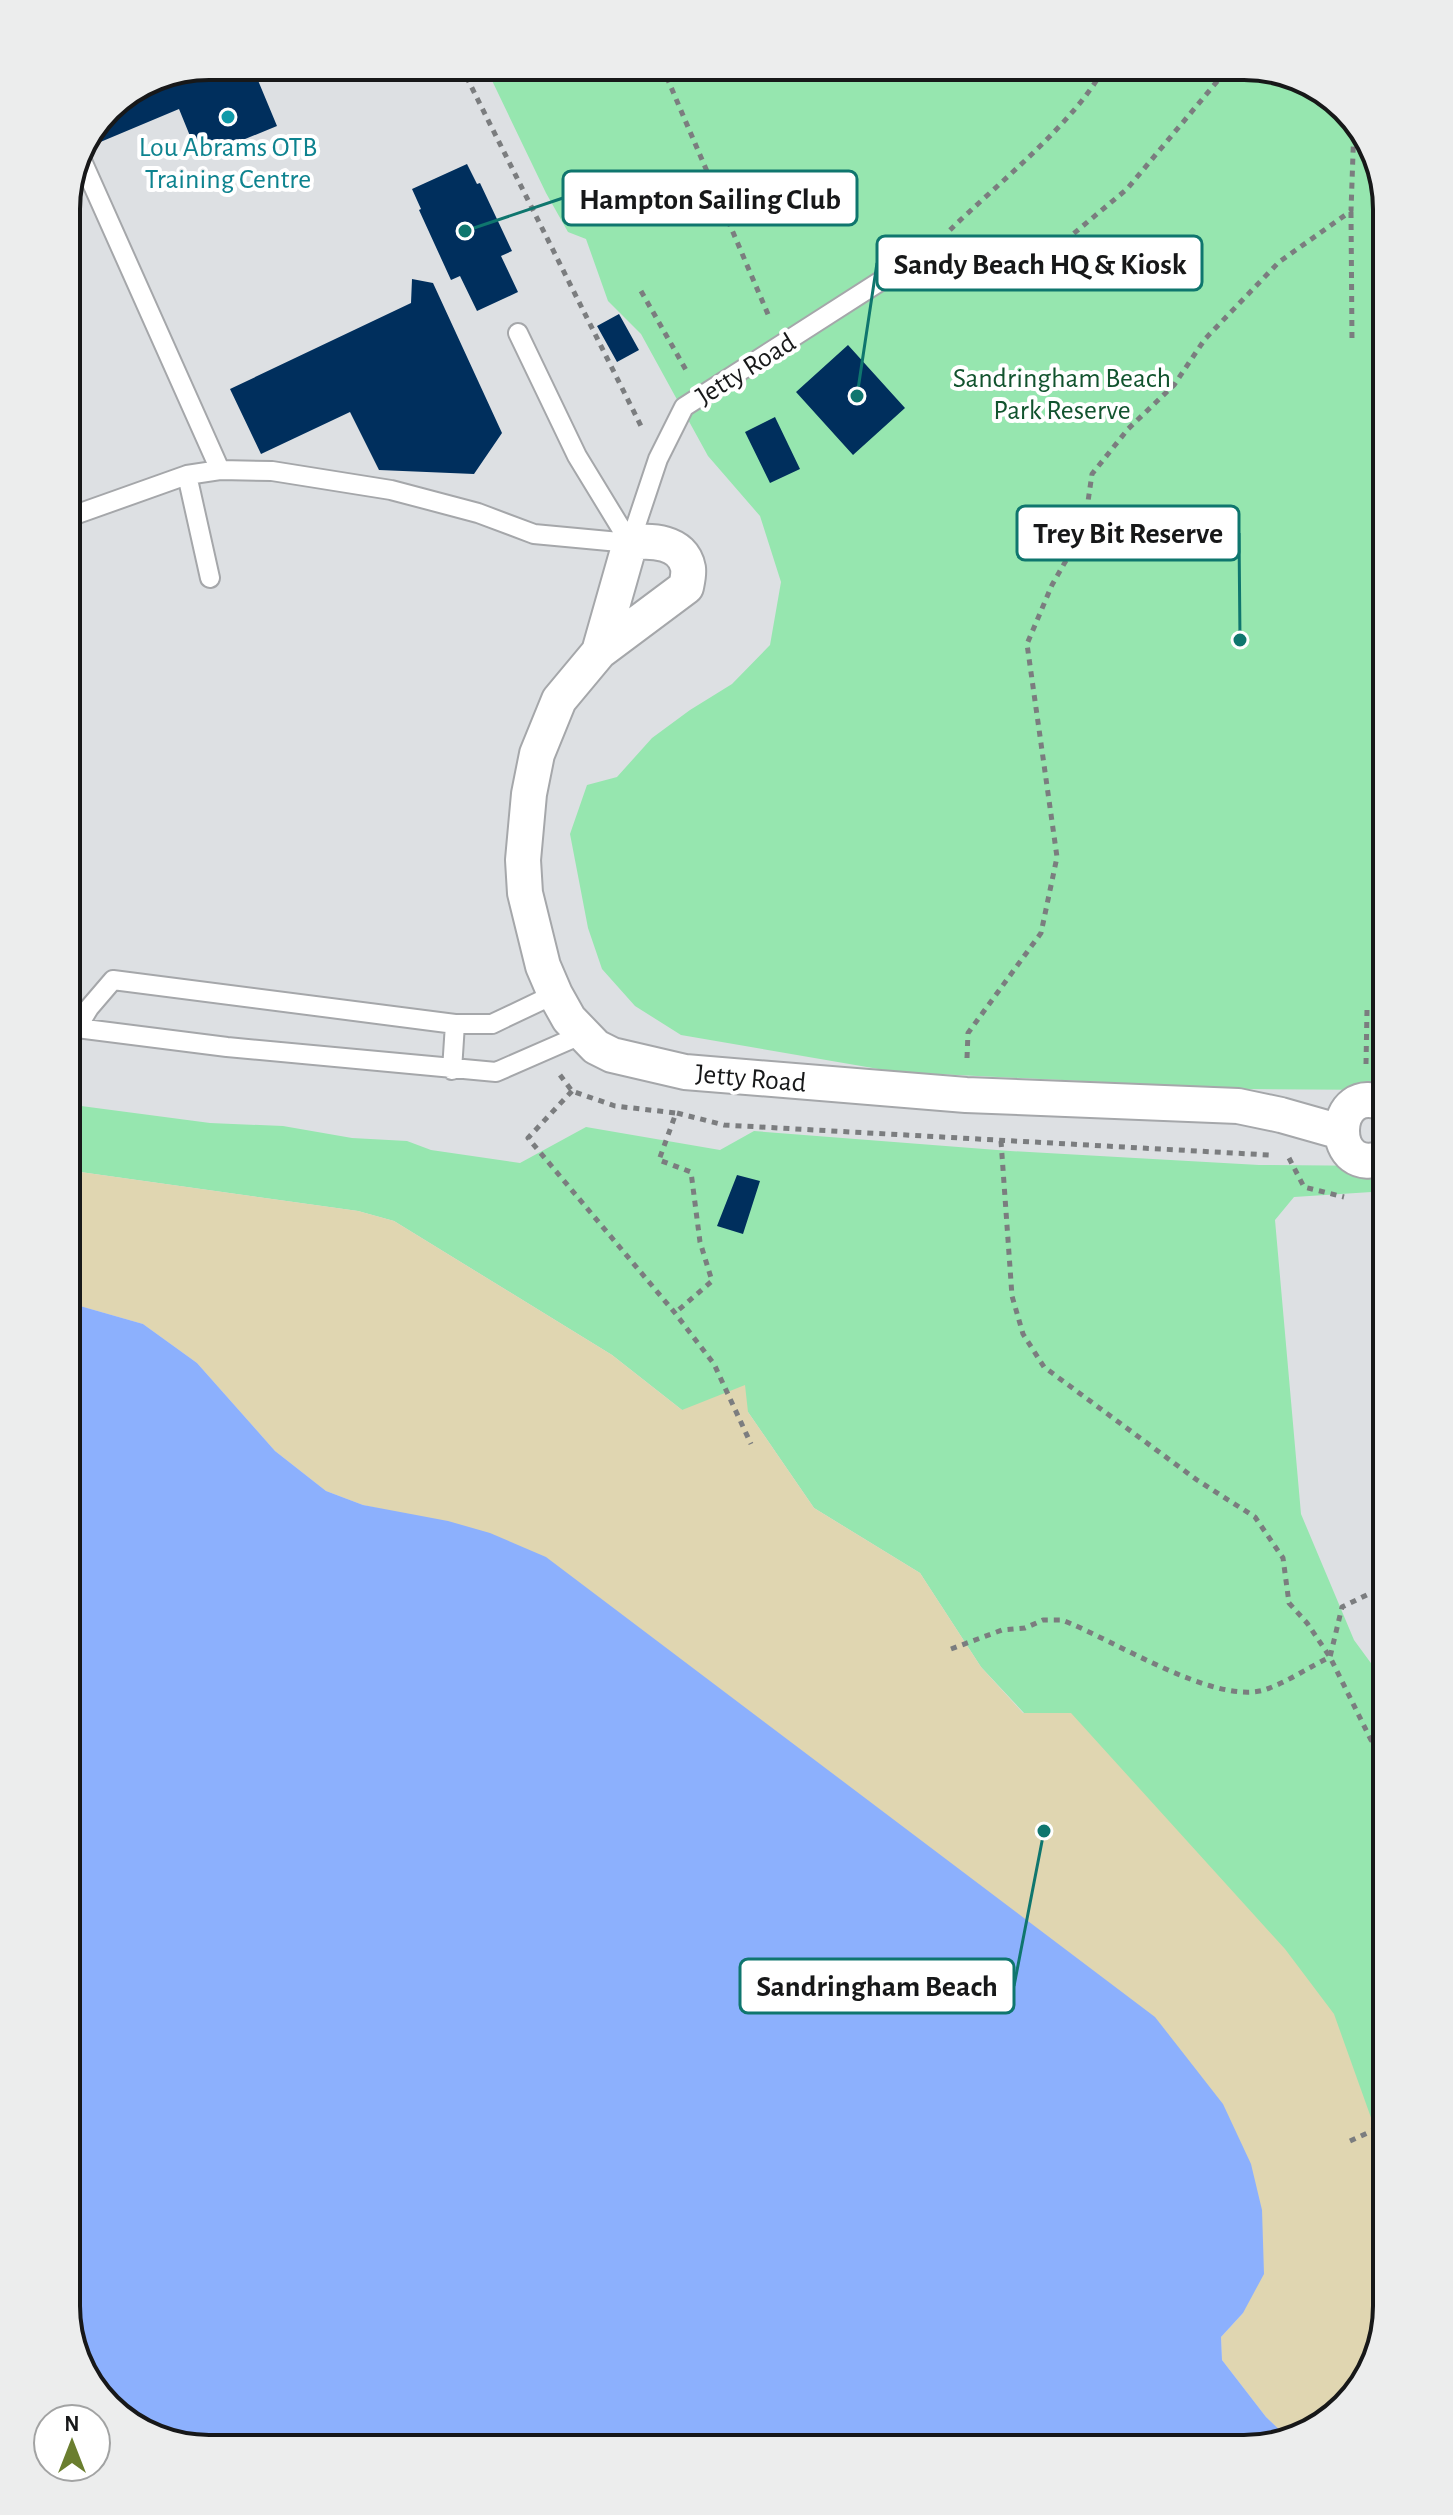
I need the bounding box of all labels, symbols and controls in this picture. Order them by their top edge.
marker: Lou Abrams OTB Training Centre [219,108,237,126]
place label: Lou Abrams OTB Training Centre [139,134,317,194]
callout: Hampton Sailing Club [563,171,857,225]
text: Hampton Sailing Club [579,185,841,215]
callout: Sandy Beach HQ & Kiosk [877,236,1202,290]
text: Sandy Beach HQ & Kiosk [893,250,1187,280]
street label: Jetty Road [692,328,801,411]
park label: Sandringham Beach Park Reserve [953,365,1171,425]
callout: Trey Bit Reserve [1017,506,1239,560]
text: Trey Bit Reserve [1033,519,1223,549]
street label: Jetty Road [694,1060,807,1098]
callout: Sandringham Beach [740,1959,1014,2013]
text: Sandringham Beach [756,1972,998,2002]
north arrow [32,2403,112,2483]
text: N [64,2413,80,2435]

